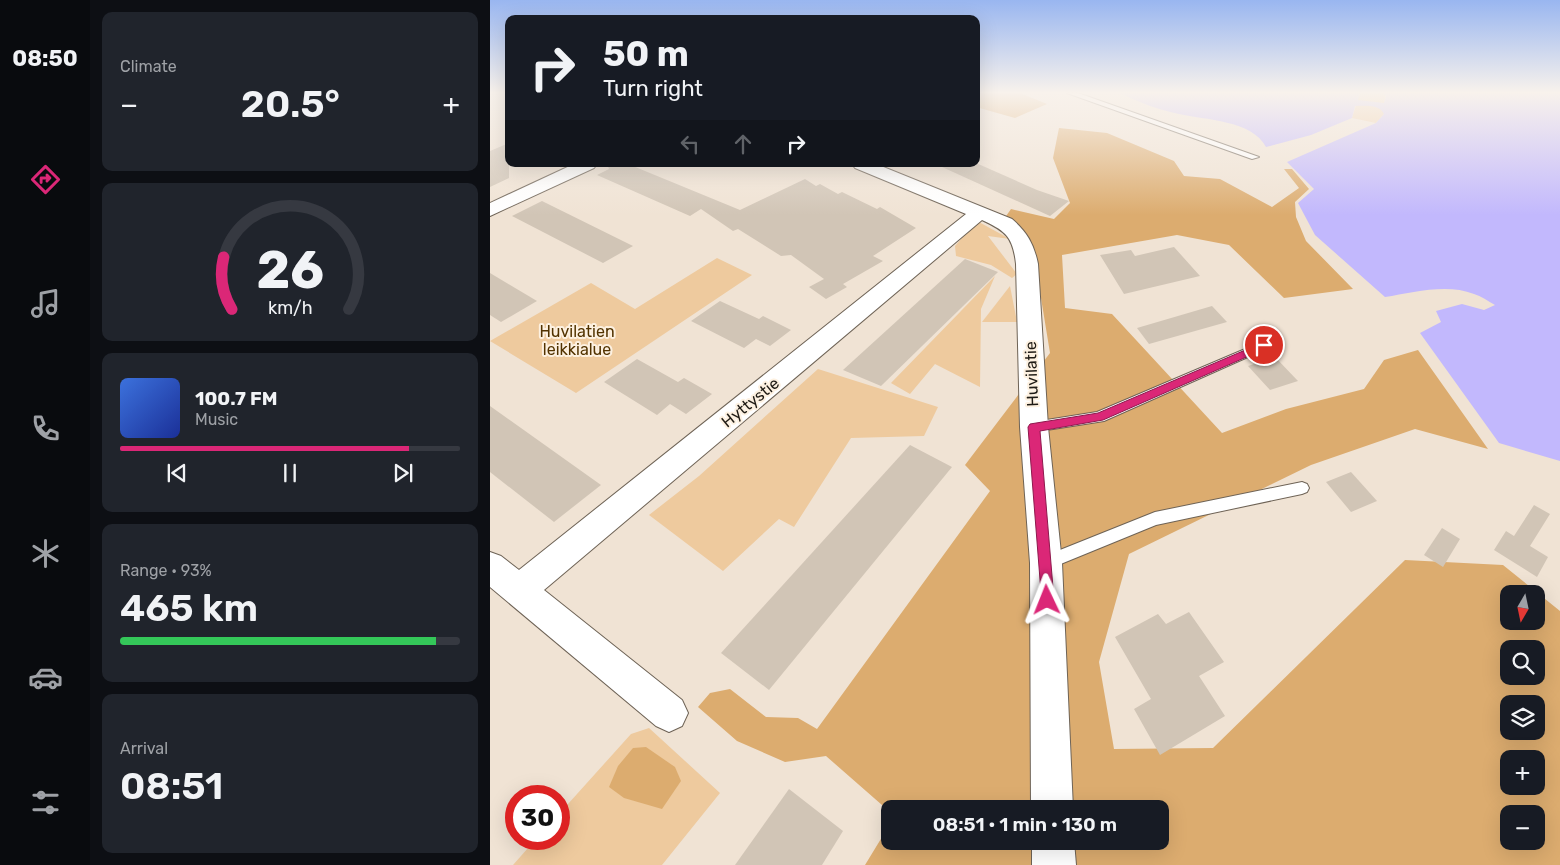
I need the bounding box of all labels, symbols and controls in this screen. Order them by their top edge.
text: 50 m [603,33,689,75]
icon: right [520,35,585,100]
text: 08:50 [12,45,78,72]
text: Climate [120,57,177,76]
text: Turn right [603,75,703,102]
text: 20.5° [241,81,340,127]
text: − [120,88,138,121]
text: + [443,88,460,121]
icon: left [676,130,704,158]
icon: ahead [729,130,757,158]
icon: right [782,130,810,158]
icon: directions [28,162,63,197]
text: 26 [256,239,324,301]
icon: music [28,286,63,321]
text: km/h [268,297,312,318]
park label: Huvilatien leikkialue [539,322,615,359]
pin [1243,324,1285,366]
icon: arrive [1250,331,1278,359]
street label: Huvilatie [1021,341,1042,407]
street label: Hyttystie [718,373,783,431]
text: 100.7 FM [195,387,277,410]
text: Music [195,410,238,429]
icon: phone [28,411,63,446]
icon: previous [163,459,191,487]
icon: pause [276,459,304,487]
icon: next [389,459,417,487]
icon: climate [28,536,63,571]
text: Range · 93% [120,561,212,580]
position arrow [1020,573,1072,625]
text: 465 km [120,585,258,631]
north arrow [1500,585,1545,630]
map controls [1500,585,1545,850]
button: search [1500,640,1545,685]
icon: car [28,660,63,695]
button: layers [1500,695,1545,740]
text: Arrival [120,739,168,758]
button: + [1500,750,1545,795]
text: 08:51 [120,763,223,809]
icon: filters [28,785,63,820]
speed limit sign: 30 [505,785,570,850]
button: − [1500,805,1545,850]
text: 08:51 · 1 min · 130 m [933,813,1117,836]

